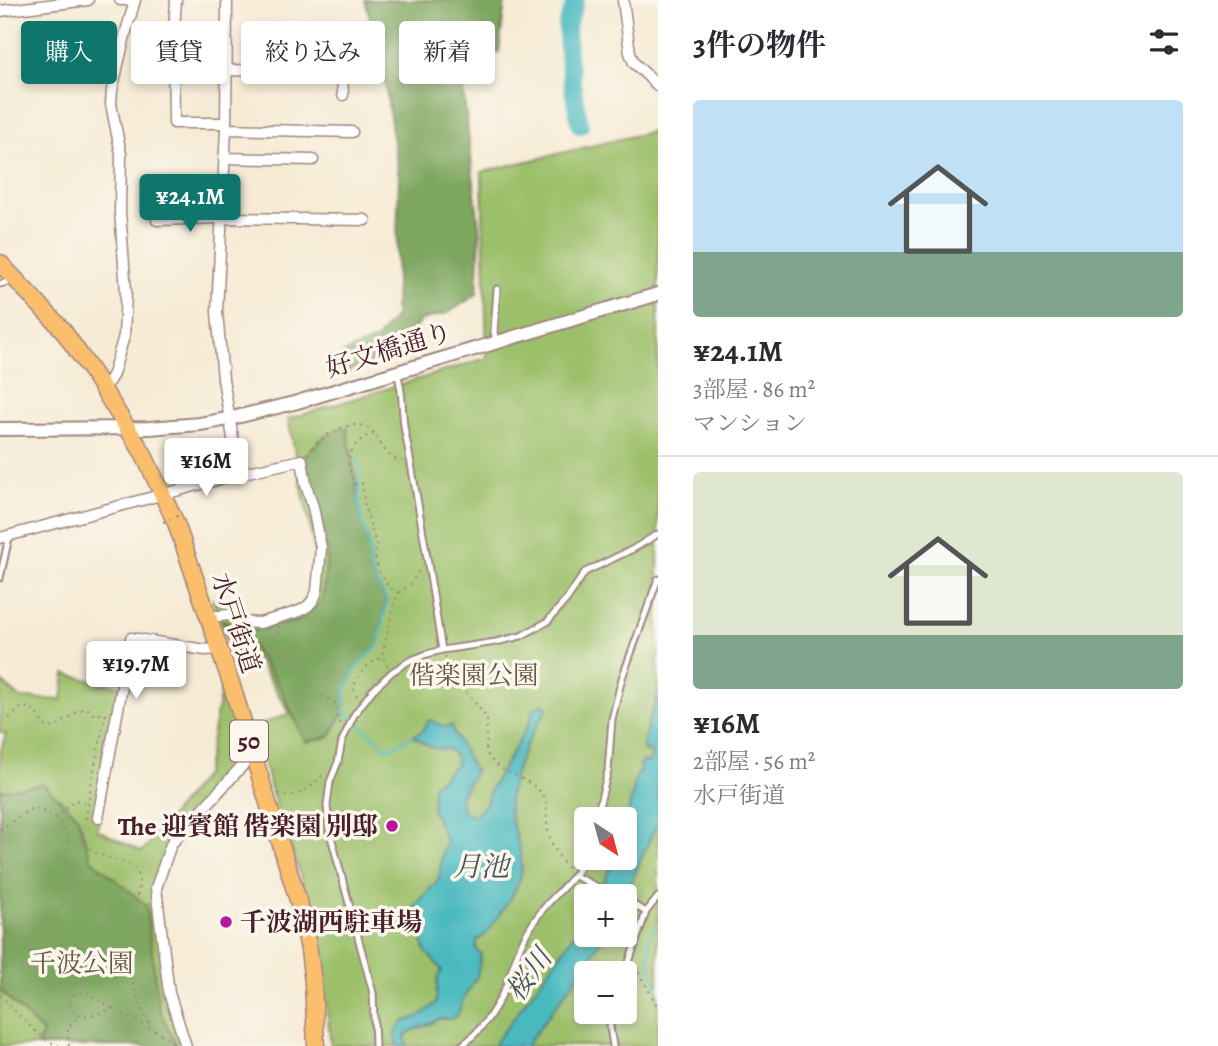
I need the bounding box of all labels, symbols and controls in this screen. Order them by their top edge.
chip: 購入 [21,21,117,84]
chip: 賃貸 [131,21,227,84]
chip: 絞り込み [241,21,385,84]
chip: 新着 [399,21,495,84]
icon: filters [1145,23,1183,61]
text: 3件の物件 [693,25,826,65]
icon: home [875,146,1001,272]
pin: ¥24.1M [133,174,247,234]
text: ¥24.1M [155,181,225,212]
street label: 好文橋通り [322,314,456,386]
text: ¥24.1M [693,331,783,371]
text: 3部屋 · 86 m² [693,374,815,405]
text: マンション [693,408,807,439]
pin: ¥16M [165,438,247,498]
text: ¥16M [180,445,232,476]
icon: home [875,518,1001,644]
street label: 水戸街道 [203,568,269,678]
pin: ¥19.7M [79,642,193,701]
text: ¥19.7M [102,648,170,679]
park label: 偕楽園公園 [409,658,539,693]
text: ¥16M [693,703,760,743]
road number: 50 [230,720,268,762]
text: 2部屋 · 56 m² [693,746,815,777]
text: 水戸街道 [693,780,785,811]
north arrow [574,807,637,870]
map controls [574,807,637,1024]
place label: The 迎賓館 偕楽園 別邸 [118,809,378,844]
marker: The 迎賓館 偕楽園 別邸 [384,818,400,834]
water label: 月池 [453,848,512,886]
button: + [574,884,637,947]
place label: 千波湖西駐車場 [240,905,422,940]
marker: 千波湖西駐車場 [218,914,234,930]
water label: 桜川 [497,939,563,1009]
park label: 千波公園 [30,946,134,981]
button: − [574,961,637,1024]

